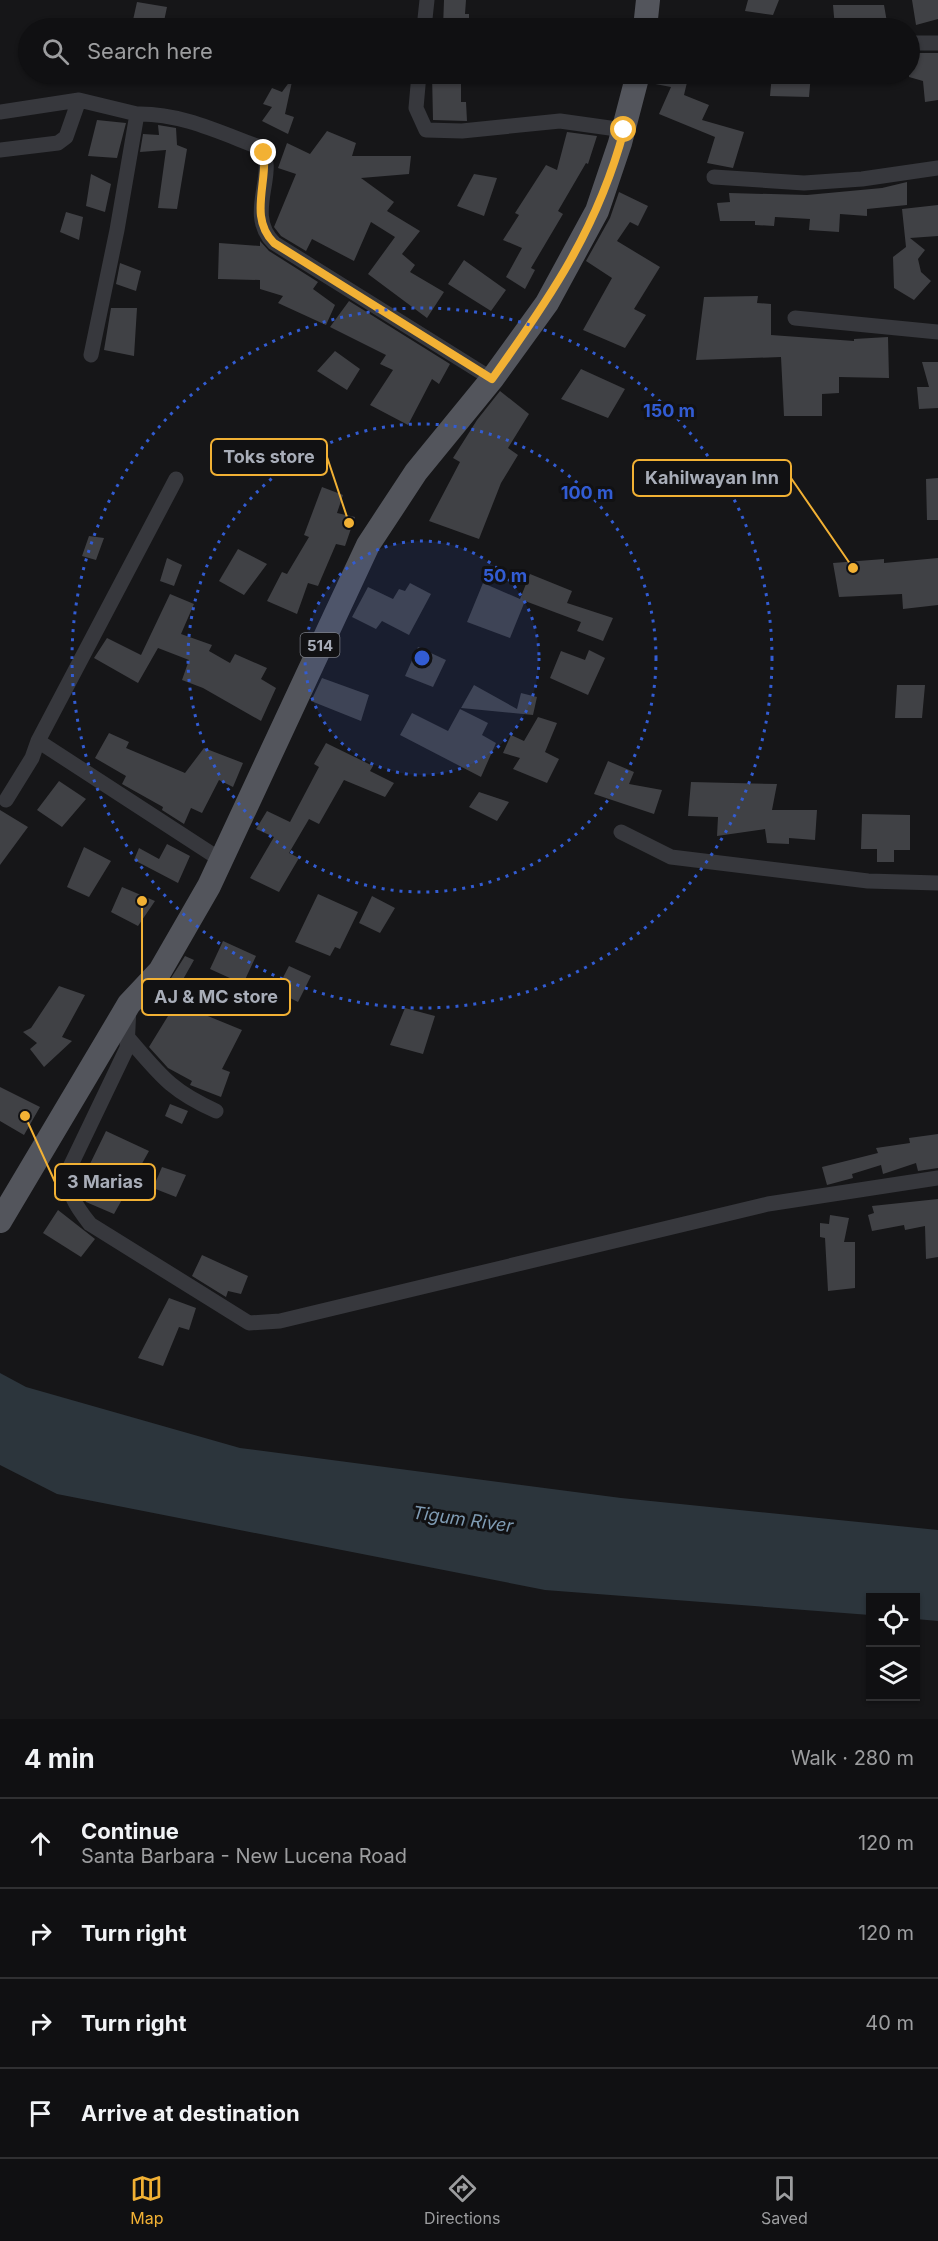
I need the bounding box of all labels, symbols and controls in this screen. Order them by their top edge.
search box [18,18,920,84]
icon: search [39,35,72,68]
text: Search here [87,38,213,64]
route start [610,116,636,142]
route end [250,139,276,165]
text: 150 m [643,400,695,421]
callout: Toks store [211,439,327,475]
text: Toks store [223,446,315,467]
callout: Kahilwayan Inn [633,460,791,496]
text: Kahilwayan Inn [645,467,779,488]
text: 100 m [561,482,613,503]
text: 50 m [483,565,527,586]
road number: 514 [300,633,340,657]
centre of rings [412,648,432,668]
callout: AJ & MC store [142,979,290,1015]
text: AJ & MC store [154,986,278,1007]
callout: 3 Marias [55,1164,155,1200]
text: 3 Marias [67,1171,143,1192]
water label: Tigum River [411,1502,516,1537]
map controls [866,1593,920,1701]
button: locate [866,1593,920,1647]
button: layers [866,1647,920,1701]
text: 4 min [24,1743,95,1774]
text: Walk · 280 m [791,1746,914,1770]
text: Continue [81,1818,179,1844]
icon: ahead [24,1827,57,1860]
text: 120 m [858,1831,914,1855]
text: Santa Barbara - New Lucena Road [81,1844,407,1868]
icon: right [24,1917,57,1950]
text: Turn right [81,1920,187,1946]
text: 120 m [858,1921,914,1945]
icon: right [24,2007,57,2040]
text: Turn right [81,2010,187,2036]
text: 40 m [865,2011,914,2035]
icon: arrive [24,2097,57,2130]
text: Arrive at destination [81,2100,300,2126]
tab: Map [130,2172,164,2228]
tab: Directions [424,2172,500,2228]
tab: Saved [761,2172,808,2228]

